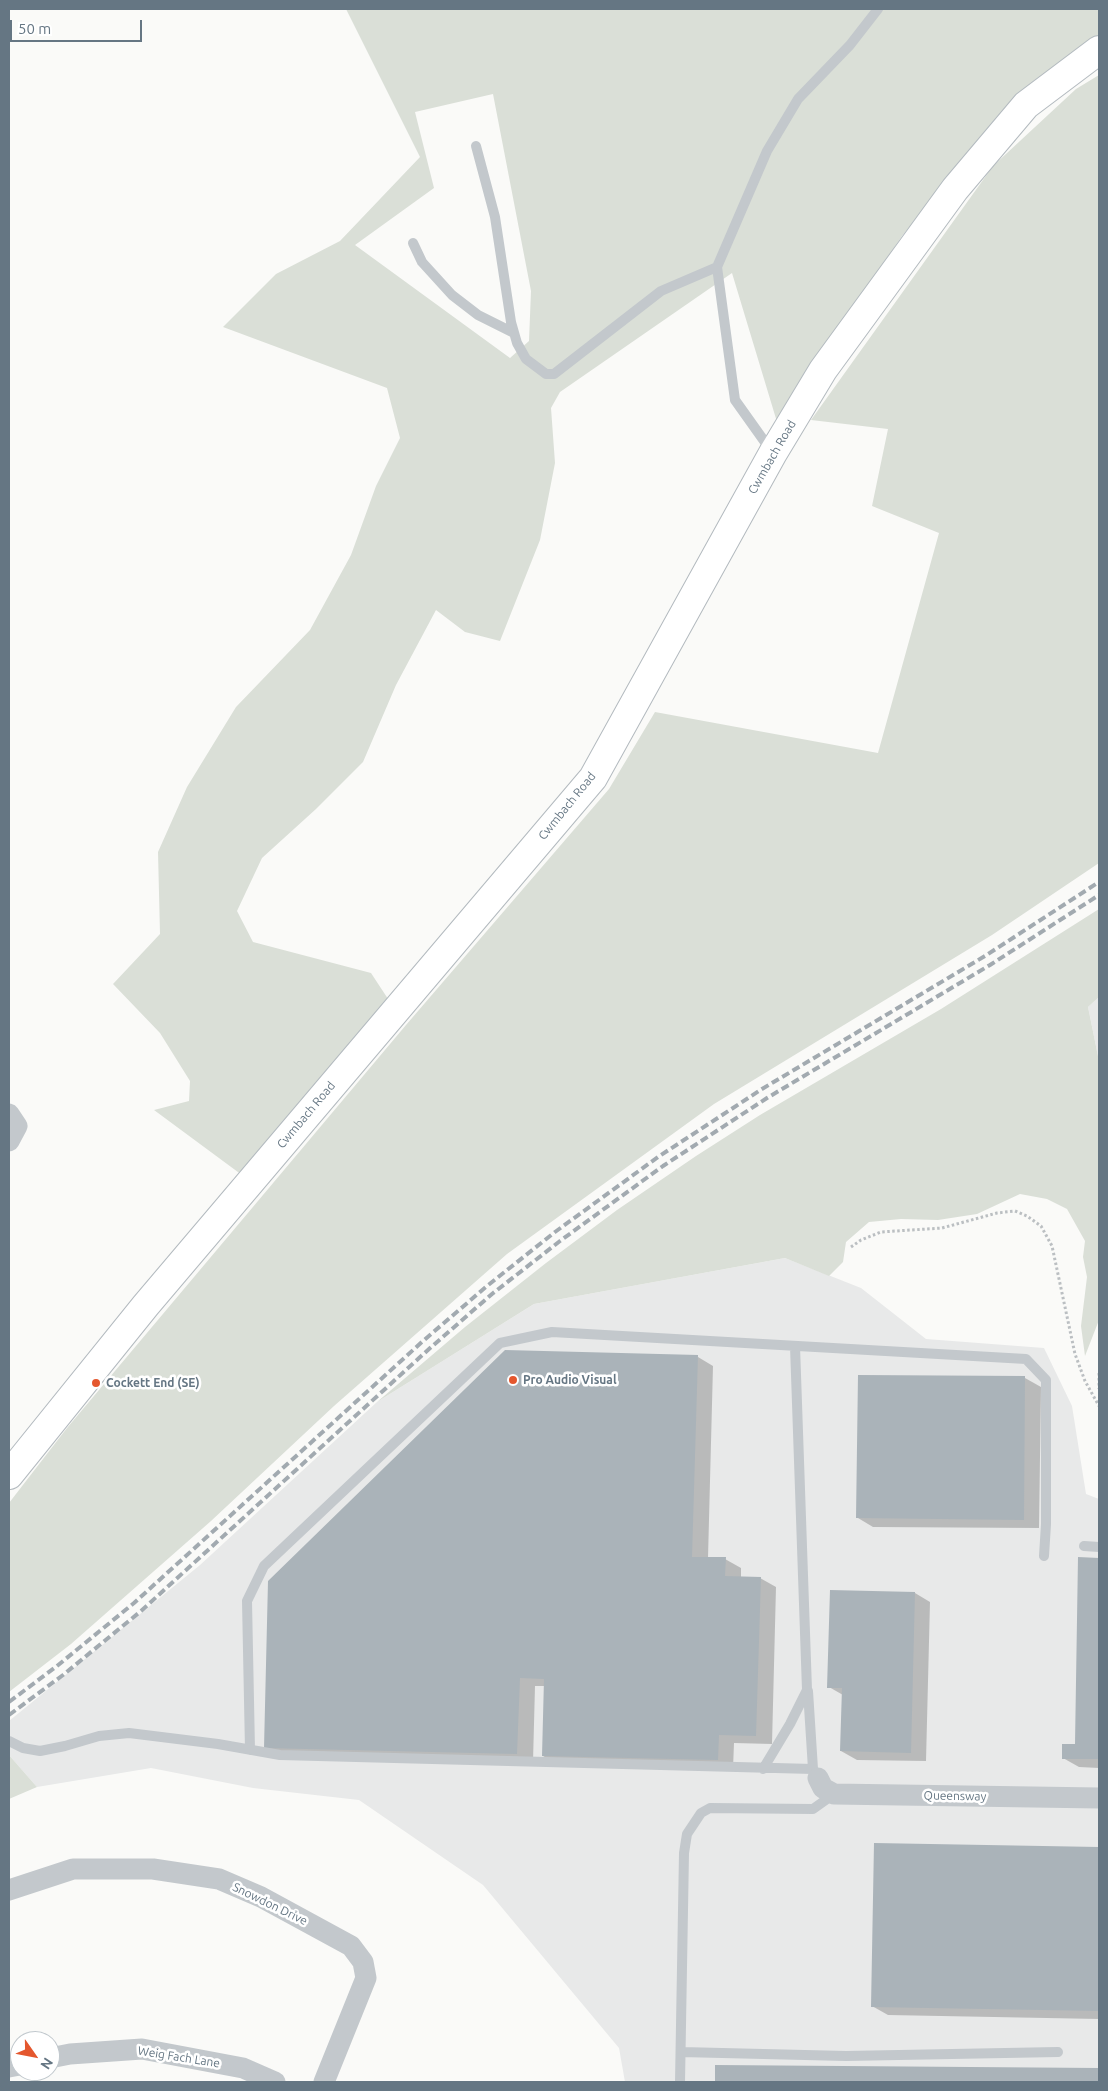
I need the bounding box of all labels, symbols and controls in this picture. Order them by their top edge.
scale bar [12,10,145,42]
text: 50 m [18,20,51,37]
street label: Cwmbach Road [745,417,799,497]
street label: Cwmbach Road [535,769,599,843]
street label: Cwmbach Road [274,1079,338,1151]
place label: Pro Audio Visual [523,1373,617,1387]
marker: Pro Audio Visual [507,1374,519,1386]
place label: Cockett End (SE) [106,1376,200,1390]
marker: Cockett End (SE) [90,1377,102,1389]
street label: Queensway [924,1788,986,1804]
street label: Snowdon Drive [230,1880,310,1928]
north arrow [10,2031,60,2081]
street label: Weig Fach Lane [137,2043,221,2071]
text: N [37,2055,56,2072]

